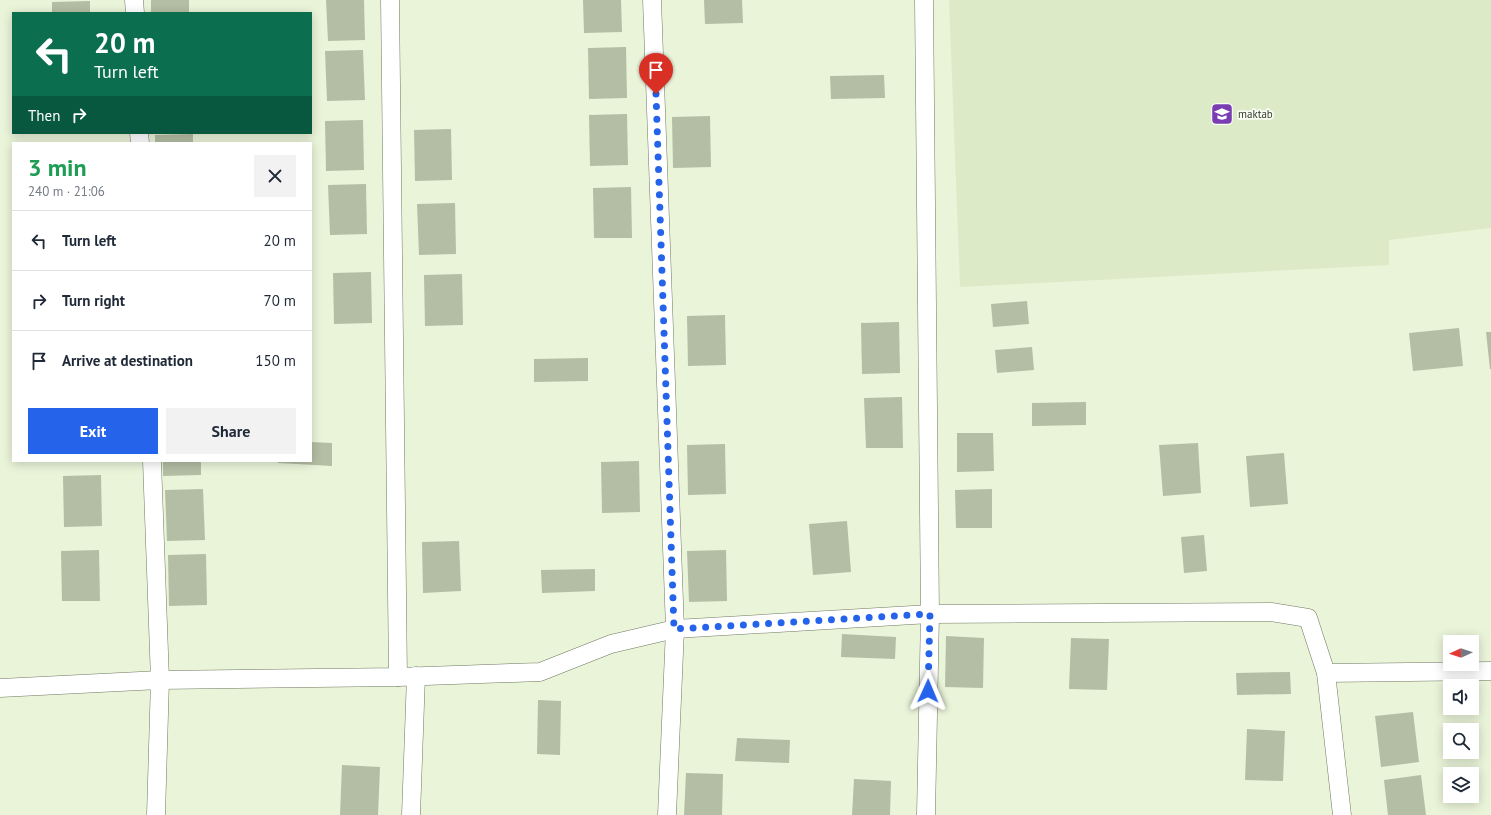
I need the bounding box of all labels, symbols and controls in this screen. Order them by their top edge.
text: 20 m [94,24,155,61]
icon: left [28,28,80,80]
pin [639,53,673,94]
icon: arrive [645,59,667,81]
text: Turn left [94,60,159,83]
school or university icon: maktab [1209,101,1235,127]
icon: right [68,104,90,126]
text: Then [28,106,60,125]
place label: maktab [1238,107,1273,121]
text: 3 min [28,152,87,183]
button: close [254,155,296,197]
text: 240 m · 21:06 [28,183,105,200]
icon: left [28,230,50,252]
text: Turn left [62,231,116,250]
text: 20 m [263,231,296,250]
icon: right [28,290,50,312]
text: Turn right [62,291,125,310]
text: 70 m [263,291,296,310]
icon: arrive [28,350,50,372]
text: Arrive at destination [62,351,193,370]
text: 150 m [255,351,296,370]
button: Exit [28,408,158,454]
button: Share [166,408,296,454]
north arrow [1443,635,1479,671]
map controls [1443,635,1479,803]
position arrow [907,670,949,712]
button: sound [1443,679,1479,715]
button: search [1443,723,1479,759]
button: layers [1443,767,1479,803]

